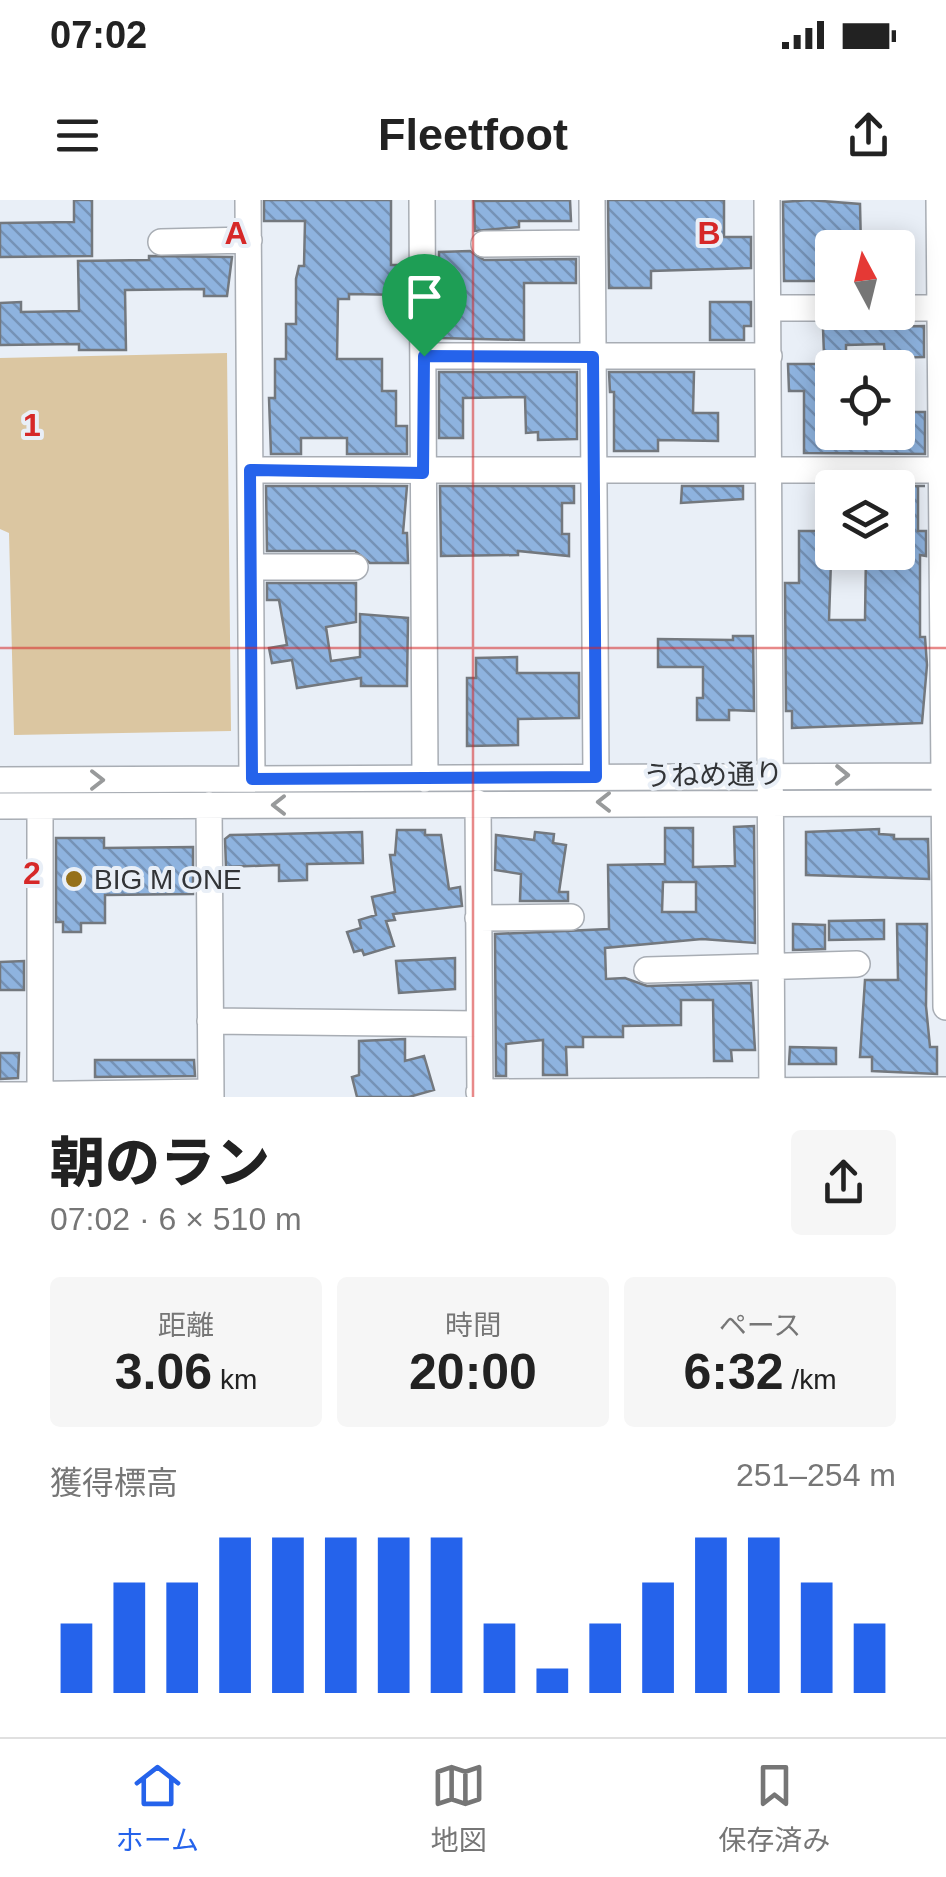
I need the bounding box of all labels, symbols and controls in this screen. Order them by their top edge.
text: 07:02 [50,14,147,56]
icon: menu [50,108,105,163]
icon: share [841,108,896,163]
text: Fleetfoot [378,109,568,160]
text: A [224,215,248,251]
text: B [697,215,721,251]
north arrow [815,230,915,330]
map controls [815,230,915,570]
pin [382,254,467,357]
icon: arrive [397,269,452,324]
button: locate [815,350,915,450]
text: 1 [23,407,41,443]
button: layers [815,470,915,570]
street label: うねめ通り [643,758,783,792]
one-way arrow [835,764,851,785]
one-way arrow [90,769,106,791]
one-way arrow [595,791,610,813]
one-way arrow [270,794,286,815]
text: 2 [23,855,41,891]
place label: BIG M ONE [94,864,242,895]
marker: BIG M ONE [63,868,85,890]
button: share [791,1130,896,1235]
text: 朝のラン [50,1132,270,1194]
text: 07:02 · 6 × 510 m [50,1201,302,1237]
text: 距離 [158,1310,214,1341]
text: 時間 [445,1310,501,1341]
text: ペース [719,1310,801,1341]
text: 3.06 [115,1344,212,1400]
text: 20:00 [409,1344,537,1400]
text: 6:32 [684,1344,784,1400]
text: km [212,1364,257,1395]
text: /km [784,1364,836,1395]
text: 251–254 m [736,1457,896,1493]
text: 獲得標高 [50,1465,178,1501]
tab: ホーム [116,1758,199,1858]
tab: 地図 [431,1758,487,1858]
tab: 保存済み [718,1758,830,1858]

